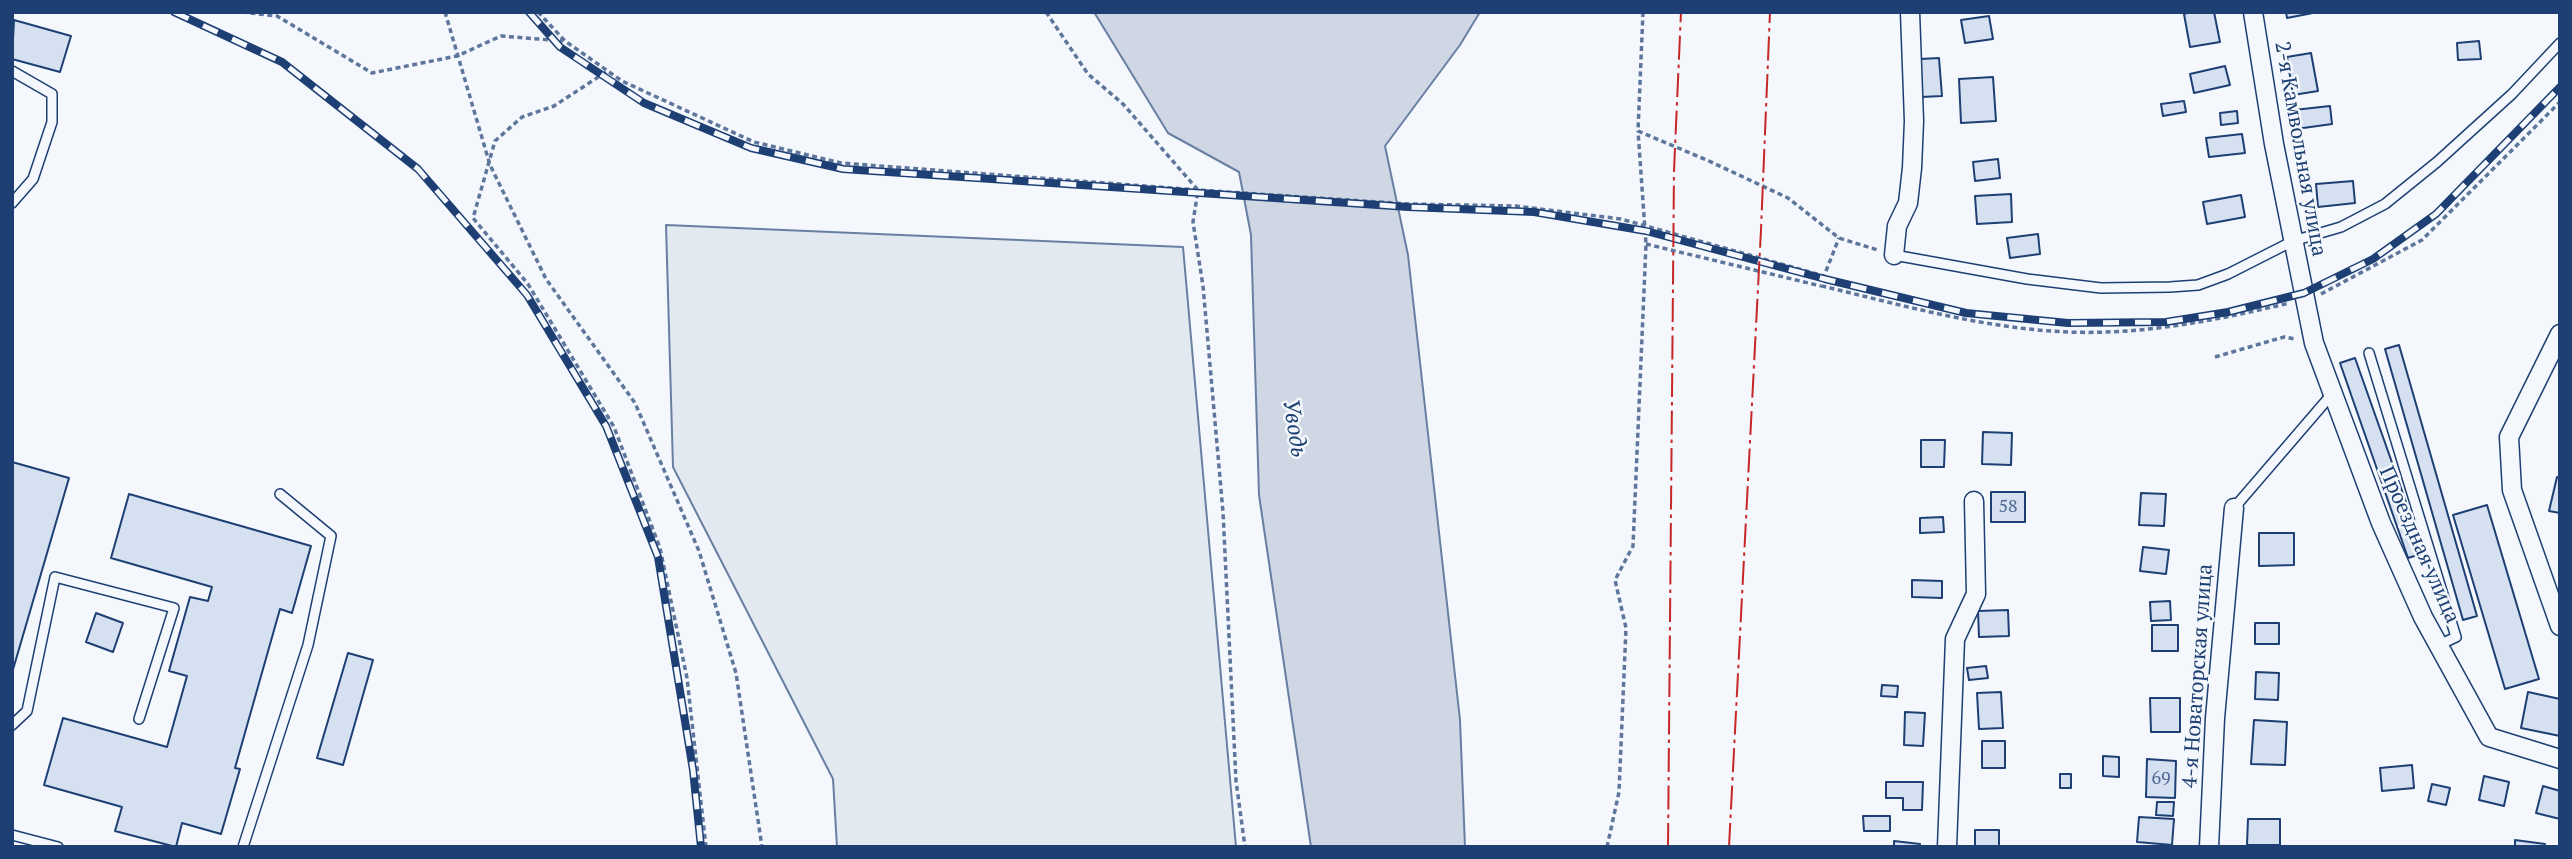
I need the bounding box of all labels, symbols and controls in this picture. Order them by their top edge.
street label: 2-я Камвольная улица [2269,40,2331,258]
water label: Уводь [1276,397,1312,459]
street label: Проездная улица [2373,463,2465,627]
house number: 58 [1998,496,2018,518]
street label: 4-я Новаторская улица [2178,563,2218,789]
house number: 69 [2151,768,2171,790]

